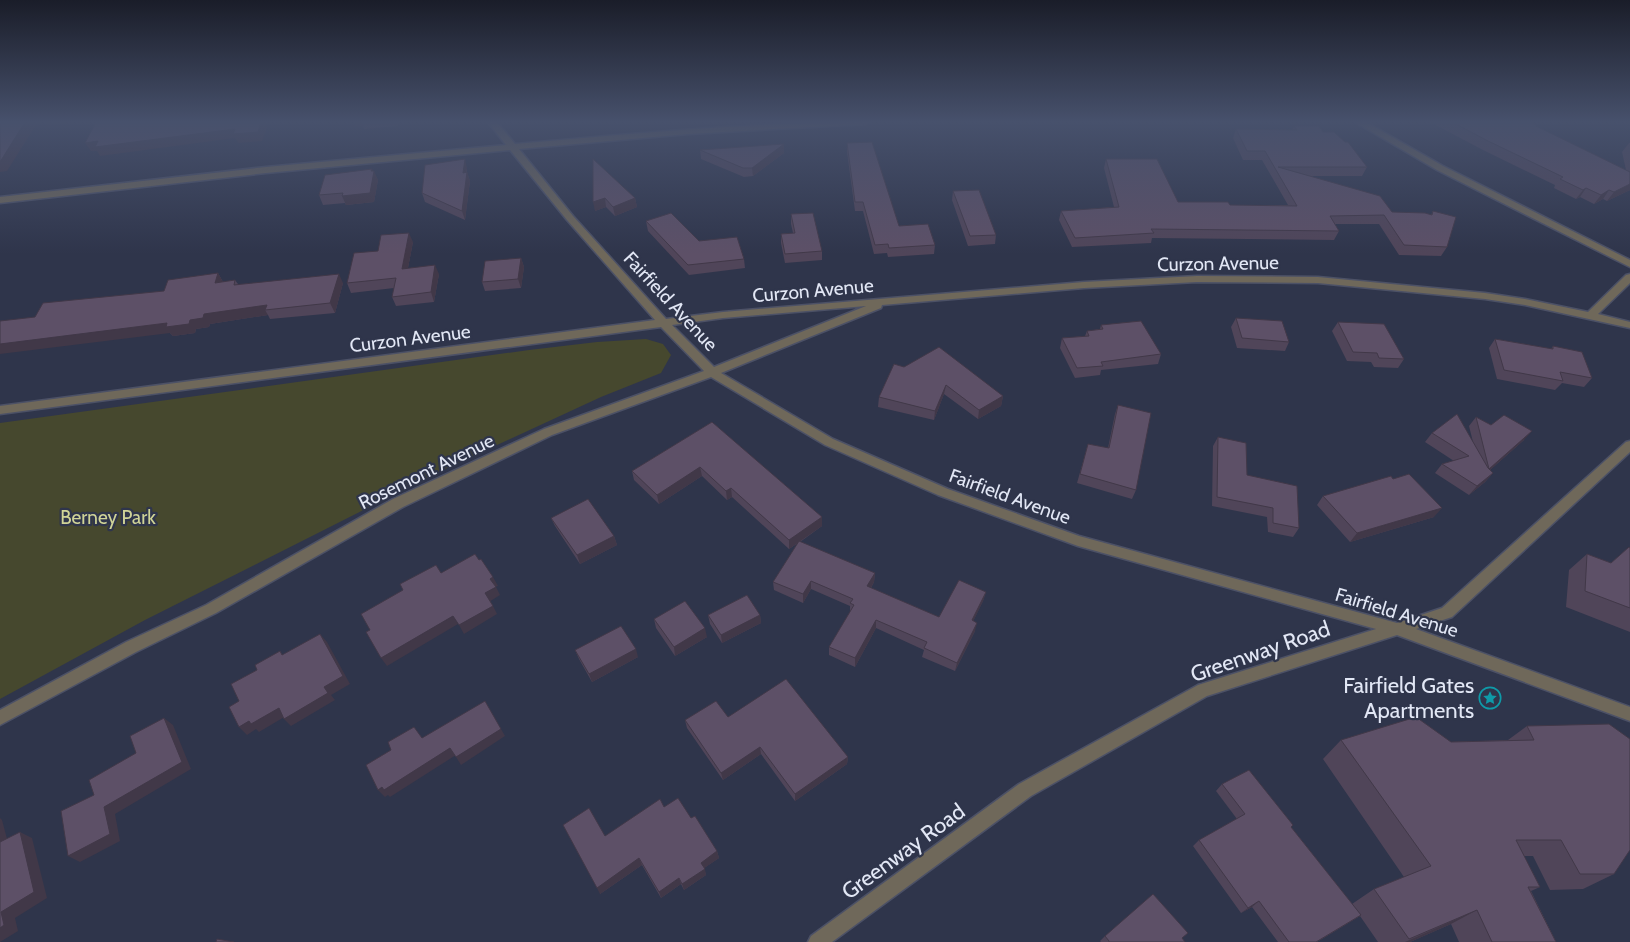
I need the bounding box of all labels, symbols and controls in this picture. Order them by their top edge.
street label: Fairfield Avenue [619,247,723,356]
street label: Curzon Avenue [1157,251,1279,276]
street label: Curzon Avenue [751,274,875,307]
street label: Curzon Avenue [348,320,472,357]
street label: Rosemont Avenue [355,429,498,514]
street label: Fairfield Avenue [946,464,1074,529]
park label: Berney Park [60,506,156,529]
street label: Fairfield Avenue [1333,583,1461,642]
street label: Greenway Road [1187,615,1333,688]
place label: Fairfield Gates Apartments [1343,672,1474,724]
place icon: Fairfield Gates Apartments [1478,686,1502,710]
street label: Greenway Road [836,798,970,905]

